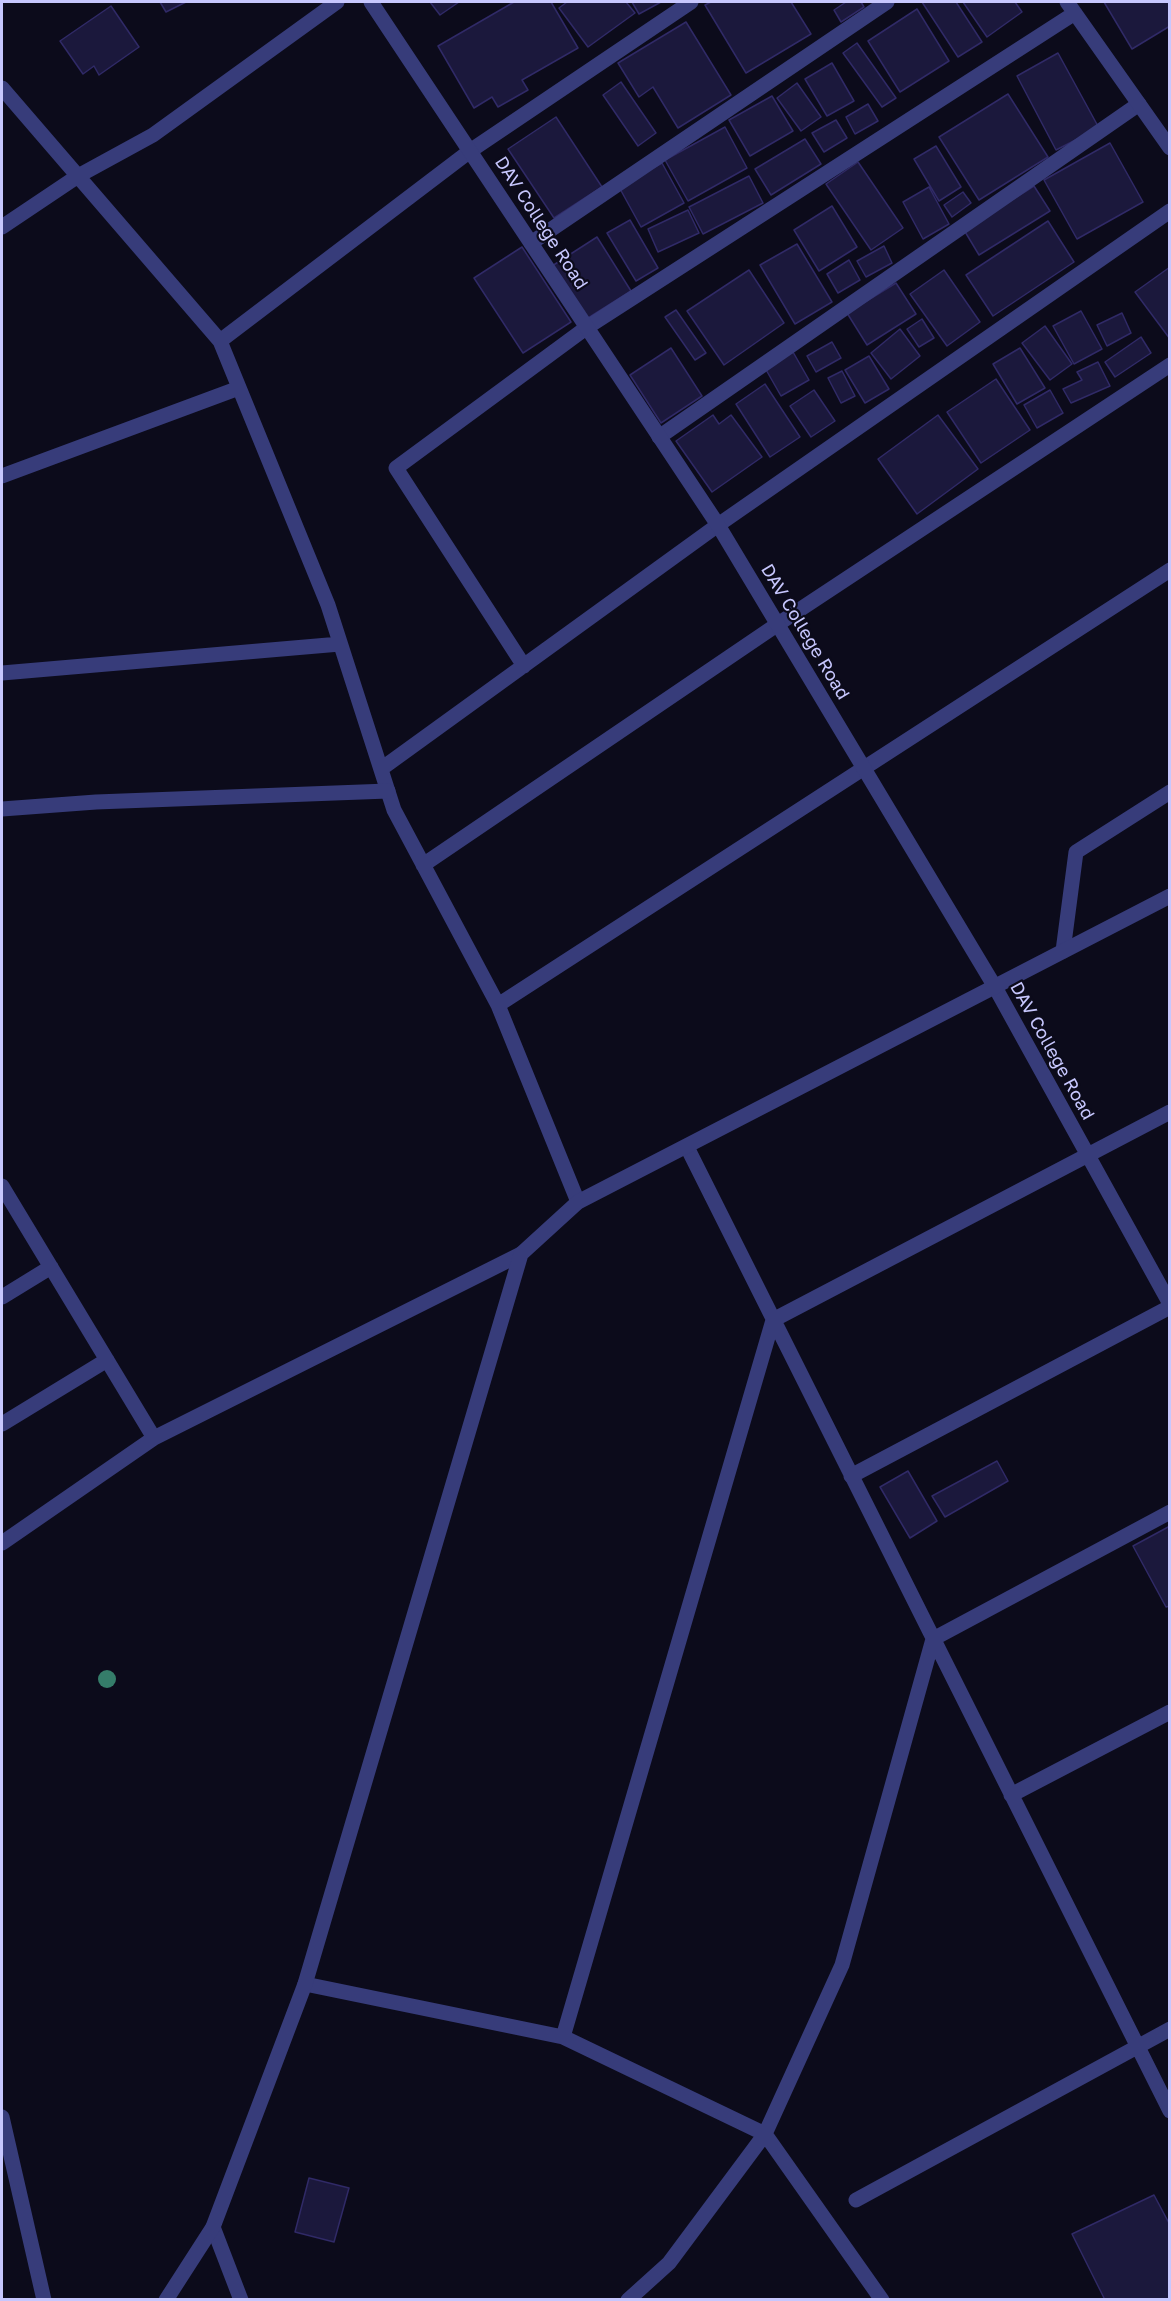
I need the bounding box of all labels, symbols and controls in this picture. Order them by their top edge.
street label: DAV College Road [490,152,592,294]
street label: DAV College Road [756,560,854,704]
street label: DAV College Road [1005,978,1099,1124]

